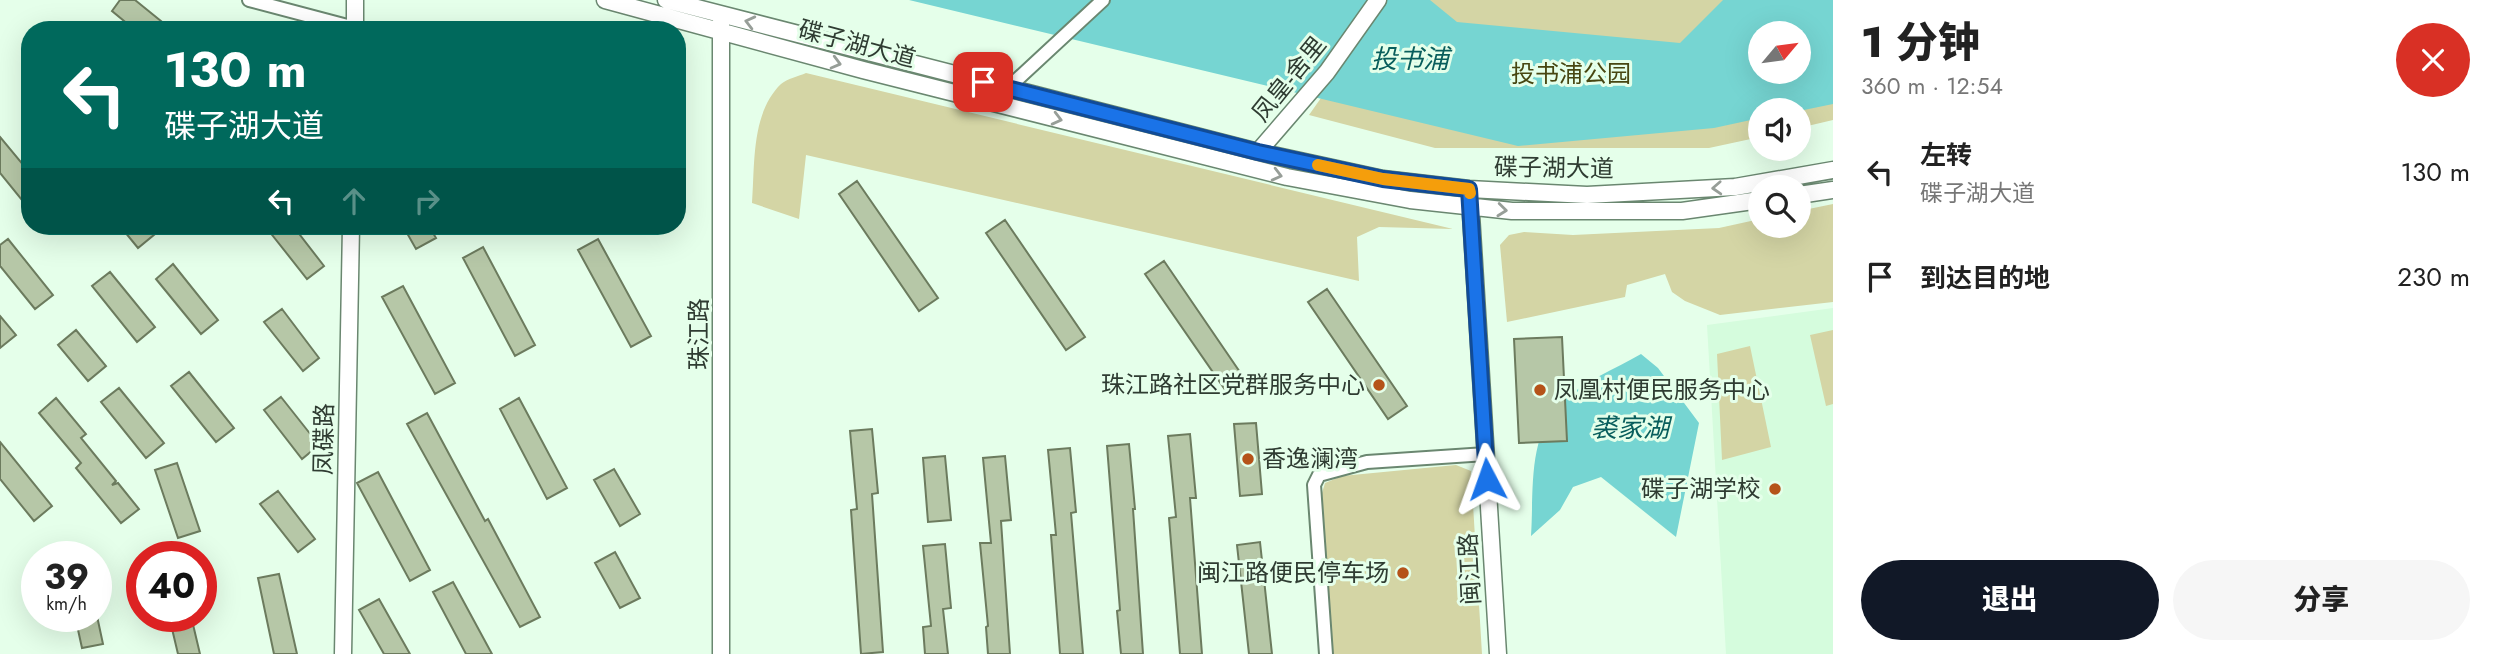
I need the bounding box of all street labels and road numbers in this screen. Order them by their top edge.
street label: 碟子湖大道 [795,11,920,76]
street label: 凤皇-舍里 [1243,28,1334,129]
street label: 碟子湖大道 [1494,149,1614,186]
street label: 珠江路 [681,298,716,370]
street label: 凤碟路 [305,403,342,475]
street label: 闽江路 [1450,532,1489,606]

